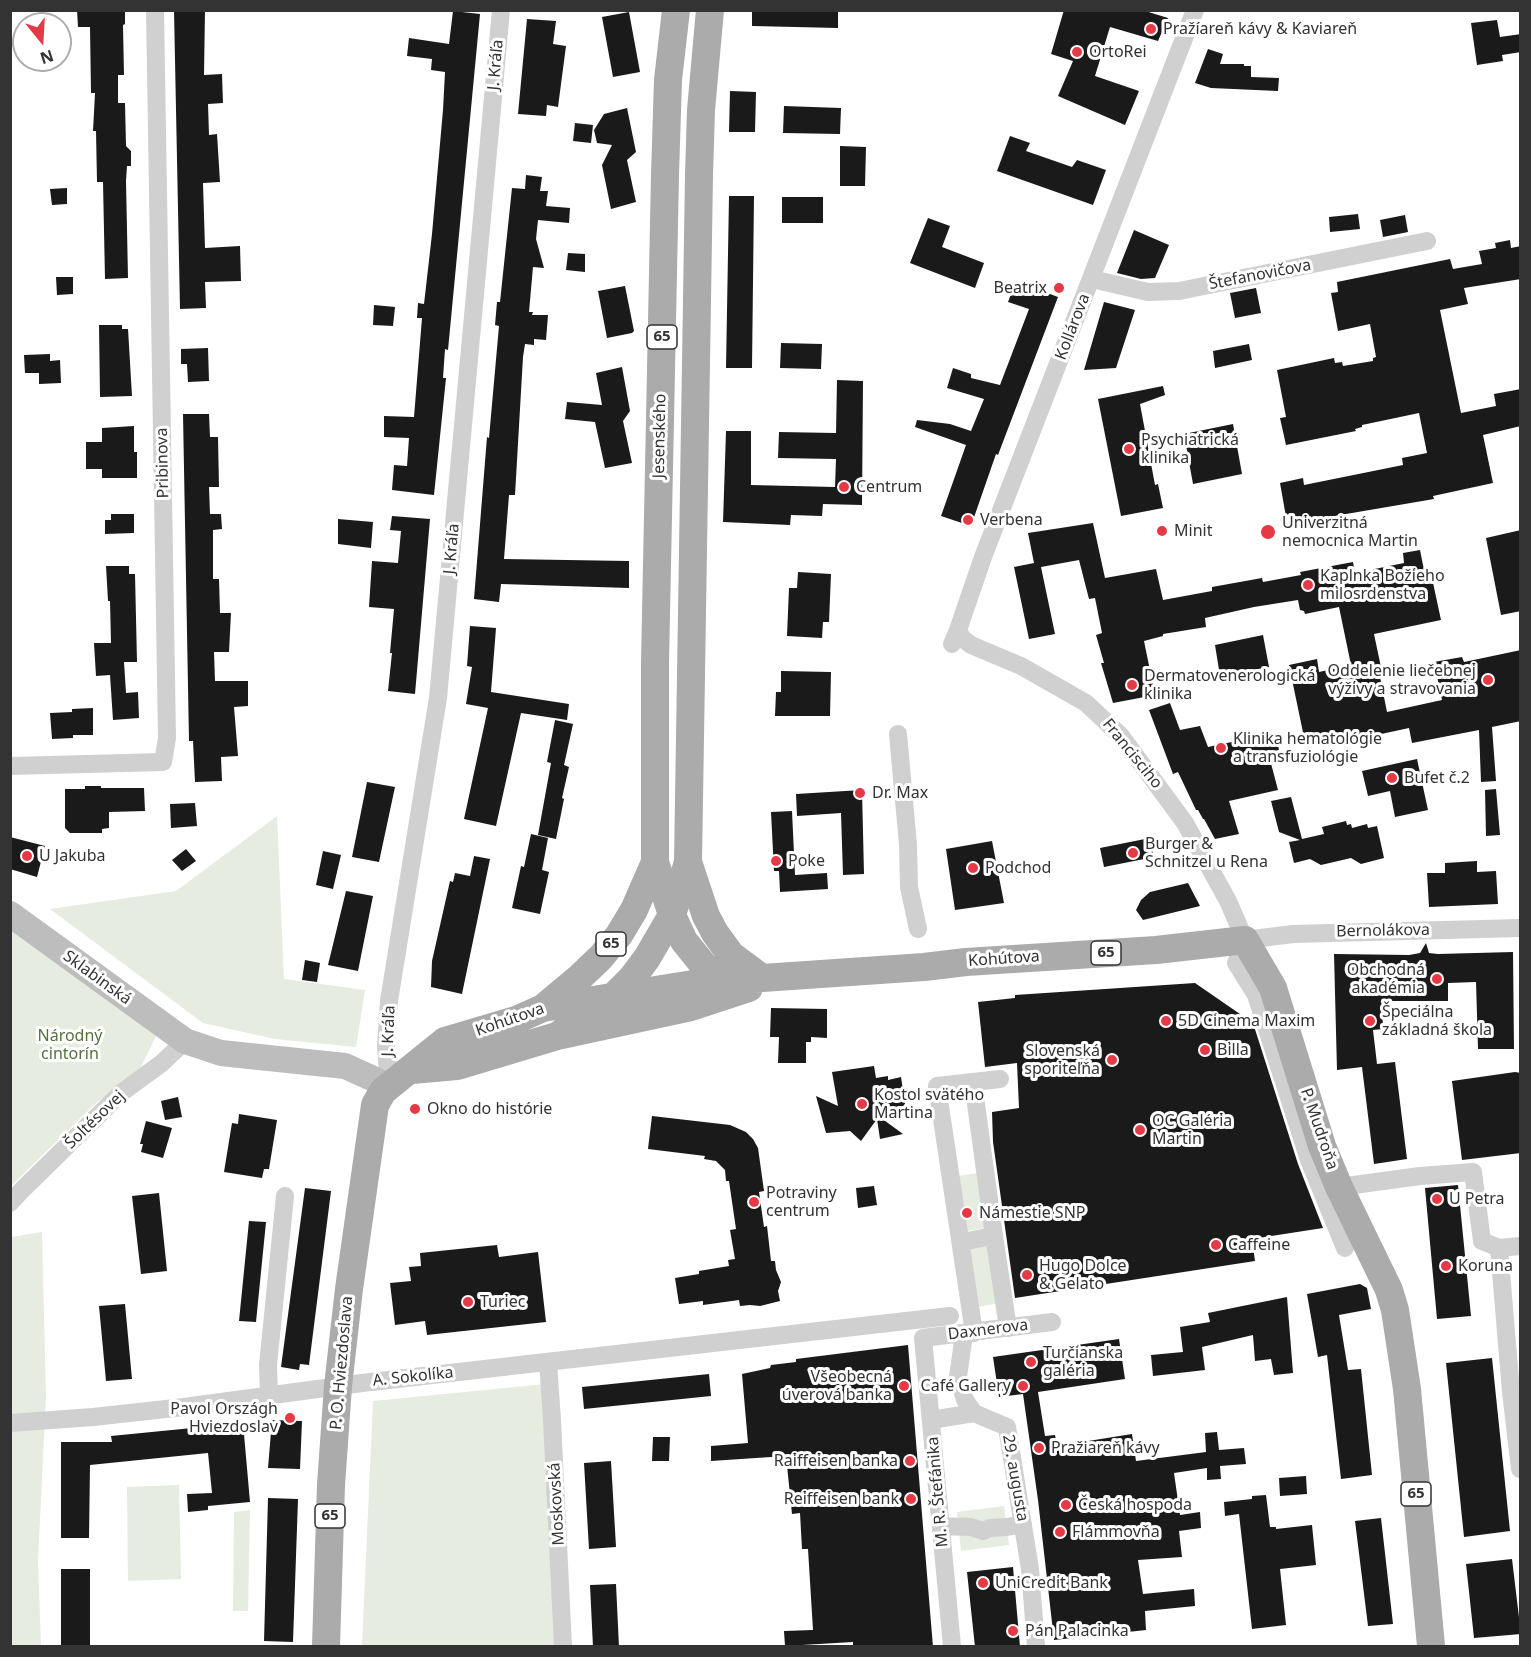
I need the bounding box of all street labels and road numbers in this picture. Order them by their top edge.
street label: J. Kráľa [484,39,508,91]
street label: Štefanovičova [1207,256,1313,294]
street label: Kollárova [1052,291,1094,363]
road number: 65 [647,325,677,349]
street label: Jesenského [650,393,670,479]
street label: Pribinova [153,427,173,499]
street label: J. Kráľa [440,523,464,575]
street label: Francisciho [1098,715,1166,793]
street label: Bernolákova [1336,921,1430,941]
road number: 65 [596,932,626,956]
road number: 65 [1091,941,1121,965]
street label: Sklabinská [59,947,135,1009]
street label: Kohútova [968,947,1040,971]
street label: Kohútova [473,999,547,1041]
street label: J. Kráľa [379,1005,399,1057]
street label: P. Mudroňa [1296,1086,1342,1172]
street label: Šoltésovej [61,1087,129,1153]
street label: P. O. Hviezdoslava [327,1295,357,1431]
street label: Daxnerova [947,1316,1029,1344]
street label: A. Sokolíka [372,1363,454,1391]
street label: 29. augusta [998,1433,1032,1523]
street label: M. R. Štefánika [924,1436,952,1548]
street label: Moskovská [545,1462,569,1546]
road number: 65 [1401,1482,1431,1506]
road number: 65 [315,1504,345,1528]

